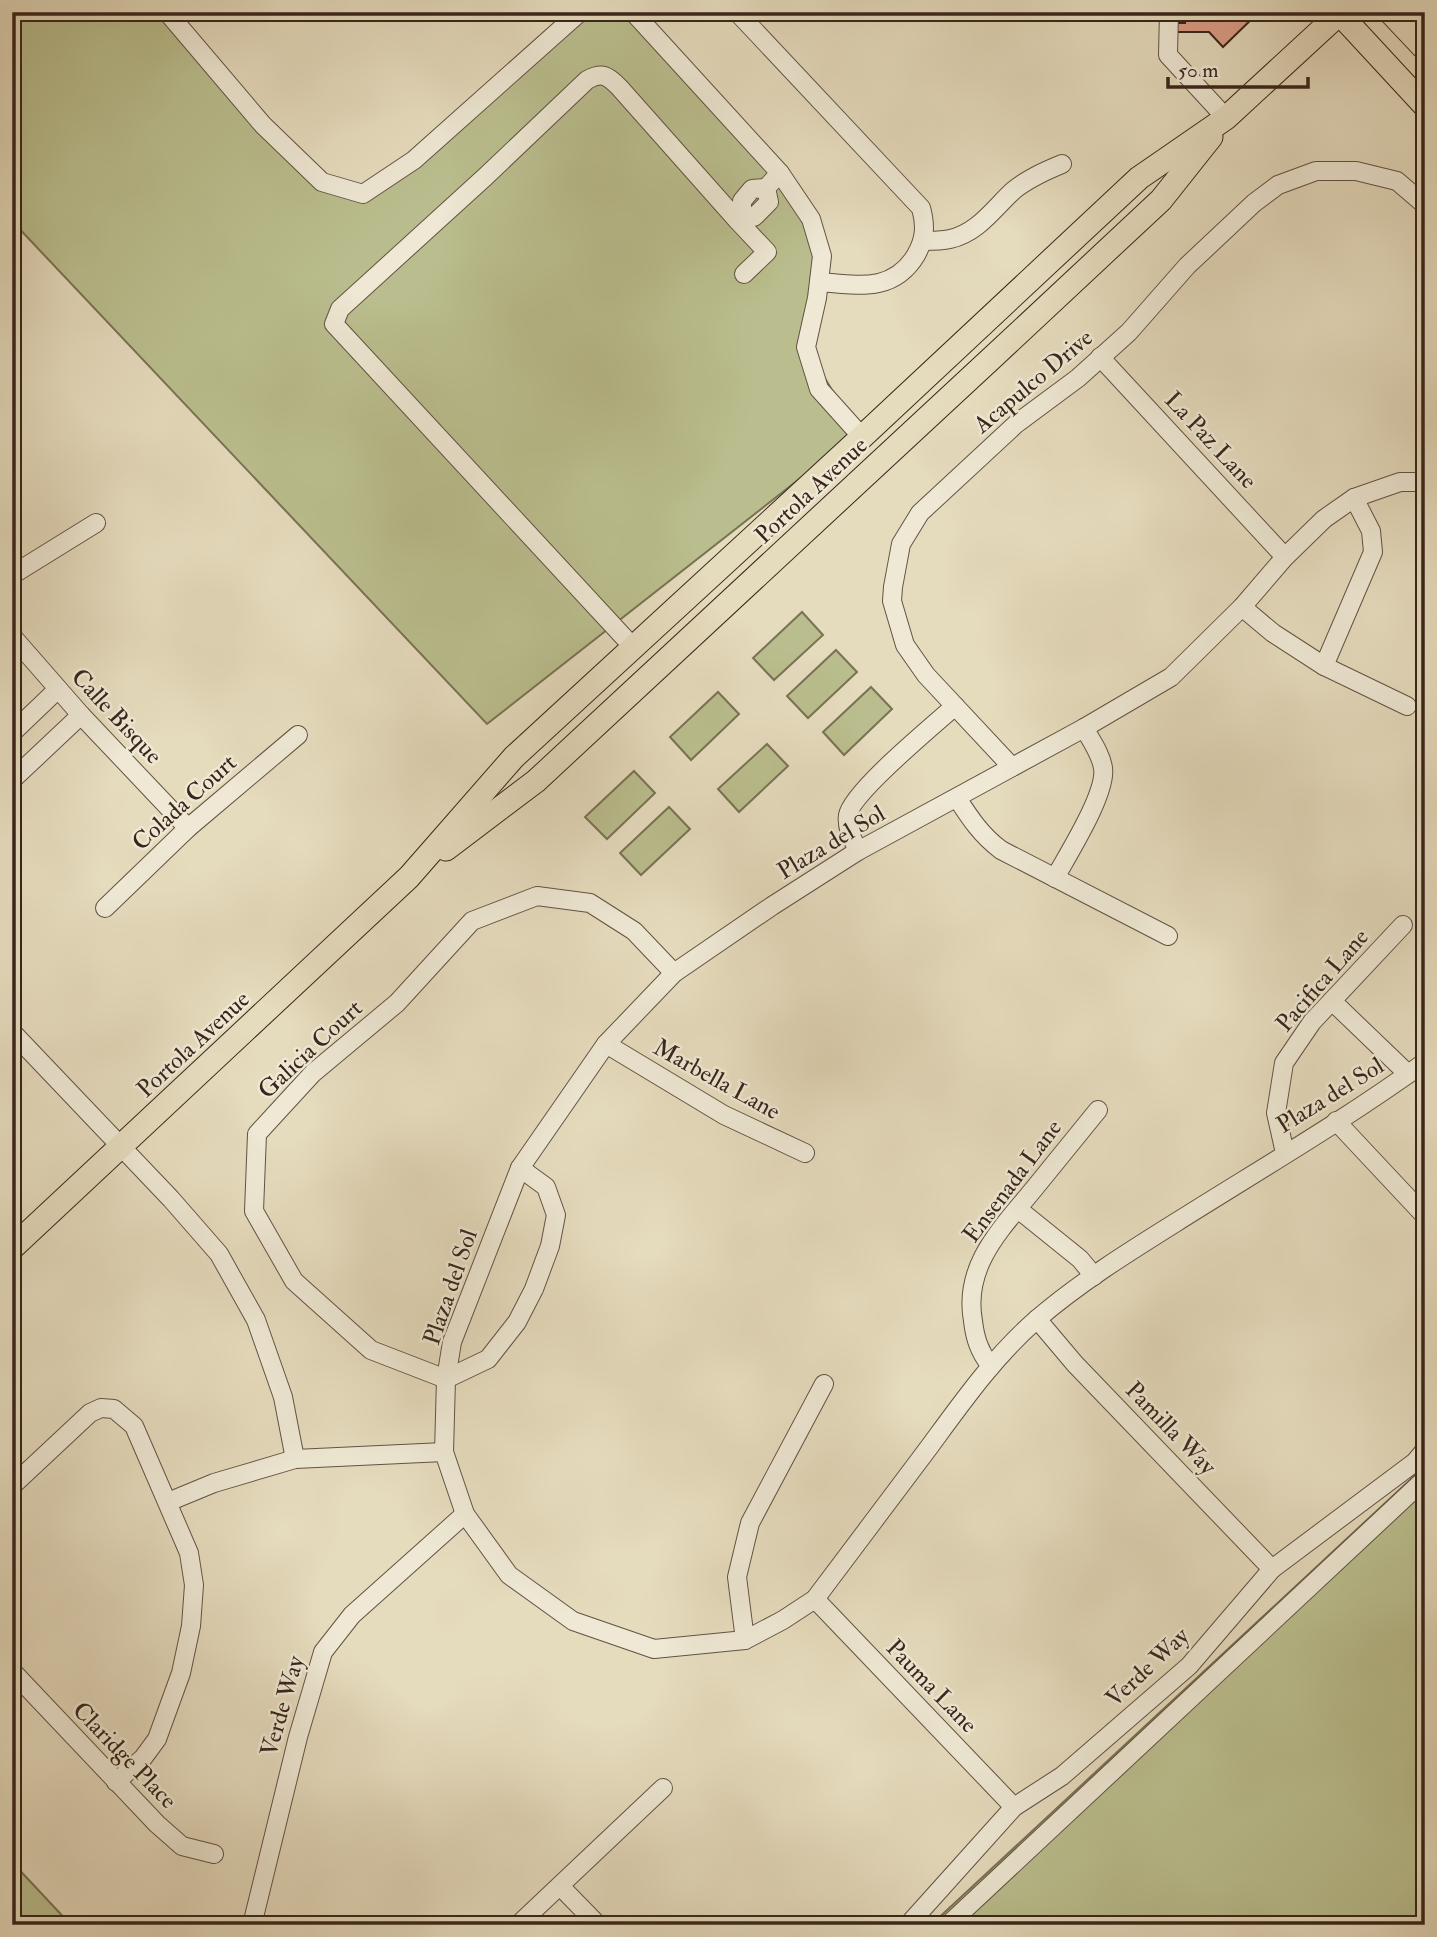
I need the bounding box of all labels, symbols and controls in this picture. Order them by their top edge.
scale bar [1168,46,1308,90]
text: 50 m [1178,57,1219,84]
street label: Acapulco Drive [966,322,1099,441]
street label: La Paz Lane [1158,385,1264,496]
street label: Portola Avenue [748,430,874,551]
street label: Calle Bisque [64,662,169,771]
street label: Colada Court [126,747,243,857]
street label: Plaza del Sol [772,798,891,887]
street label: Pacifica Lane [1269,922,1376,1038]
street label: Portola Avenue [130,984,256,1105]
street label: Galicia Court [252,993,369,1106]
street label: Marbella Lane [648,1032,786,1127]
street label: Plaza del Sol [1271,1050,1390,1141]
street label: Ensenada Lane [956,1113,1069,1249]
street label: Plaza del Sol [416,1225,485,1349]
street label: Pamilla Way [1118,1375,1223,1482]
street label: Verde Way [1099,1621,1196,1714]
street label: Pauma Lane [879,1633,984,1740]
street label: Verde Way [253,1652,312,1760]
street label: Claridge Place [66,1695,183,1815]

